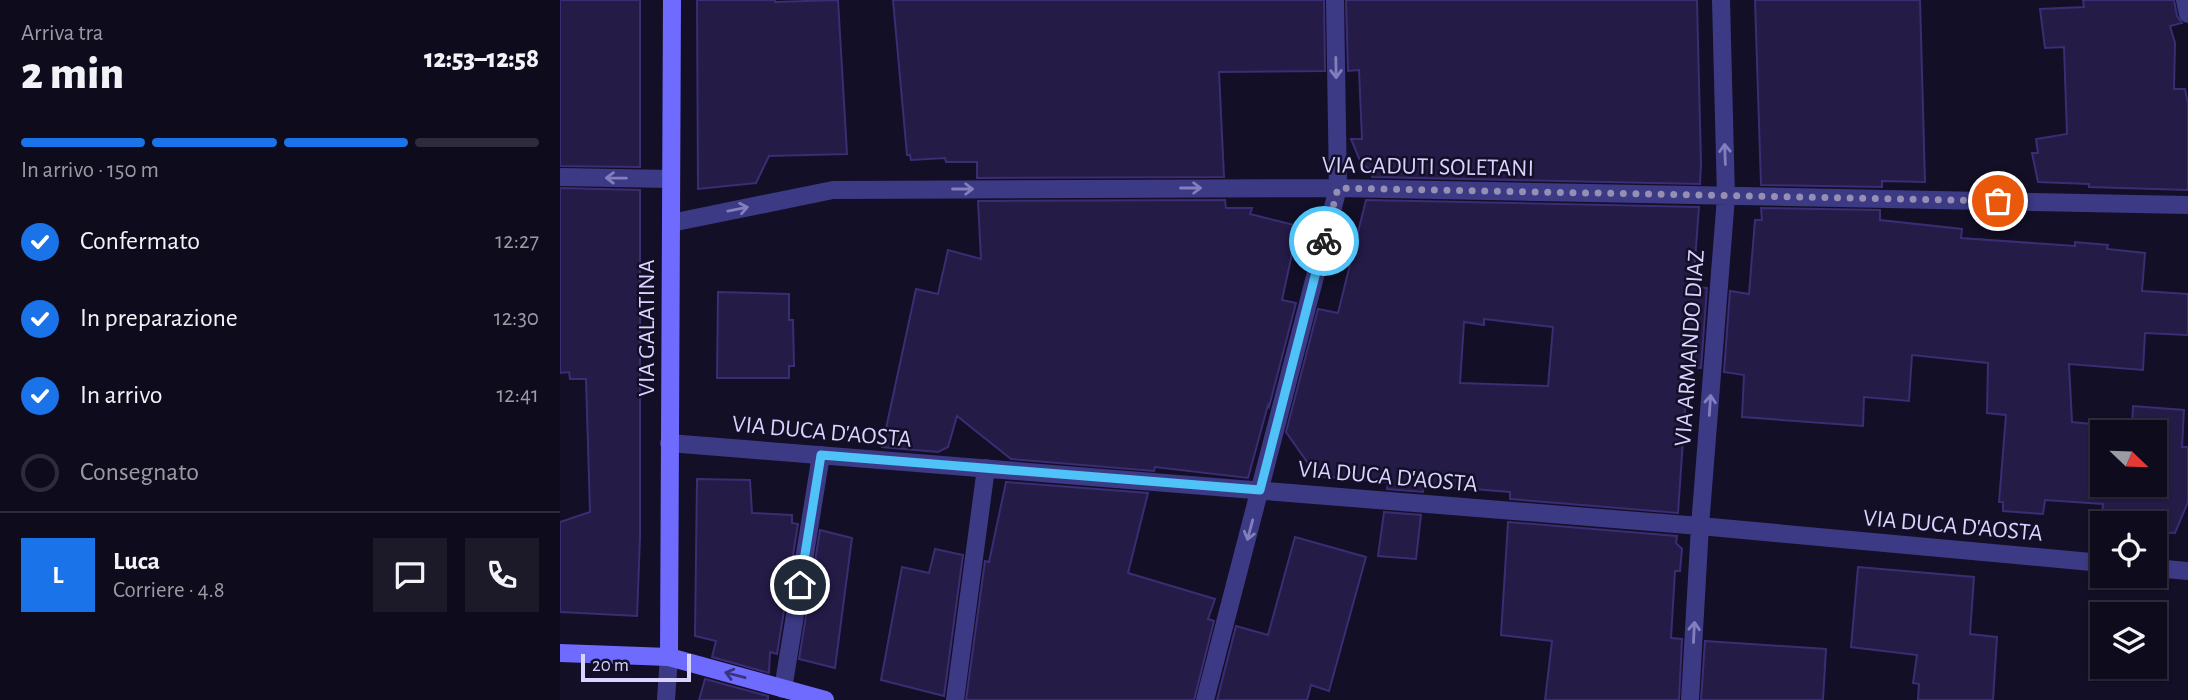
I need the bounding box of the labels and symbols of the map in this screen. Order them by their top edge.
one-way arrow [1329,56,1343,79]
one-way arrow [1718,142,1731,165]
street label: VIA CADUTI SOLETANI [1322,153,1534,181]
one-way arrow [604,171,627,185]
pin [1968,171,2028,231]
one-way arrow [1179,181,1202,195]
one-way arrow [952,182,975,196]
one-way arrow [726,202,749,216]
courier [1289,206,1359,276]
street label: VIA ARMANDO DIAZ [1671,249,1709,447]
street label: VIA GALATINA [635,259,659,397]
one-way arrow [1704,394,1717,417]
street label: VIA DUCA D'AOSTA [731,412,913,452]
north arrow [2090,420,2166,497]
street label: VIA DUCA D'AOSTA [1297,457,1479,497]
street label: VIA DUCA D'AOSTA [1862,506,2044,546]
one-way arrow [1243,518,1256,540]
pin [770,555,830,615]
one-way arrow [1688,621,1701,644]
scale bar [581,651,691,683]
one-way arrow [725,668,747,681]

